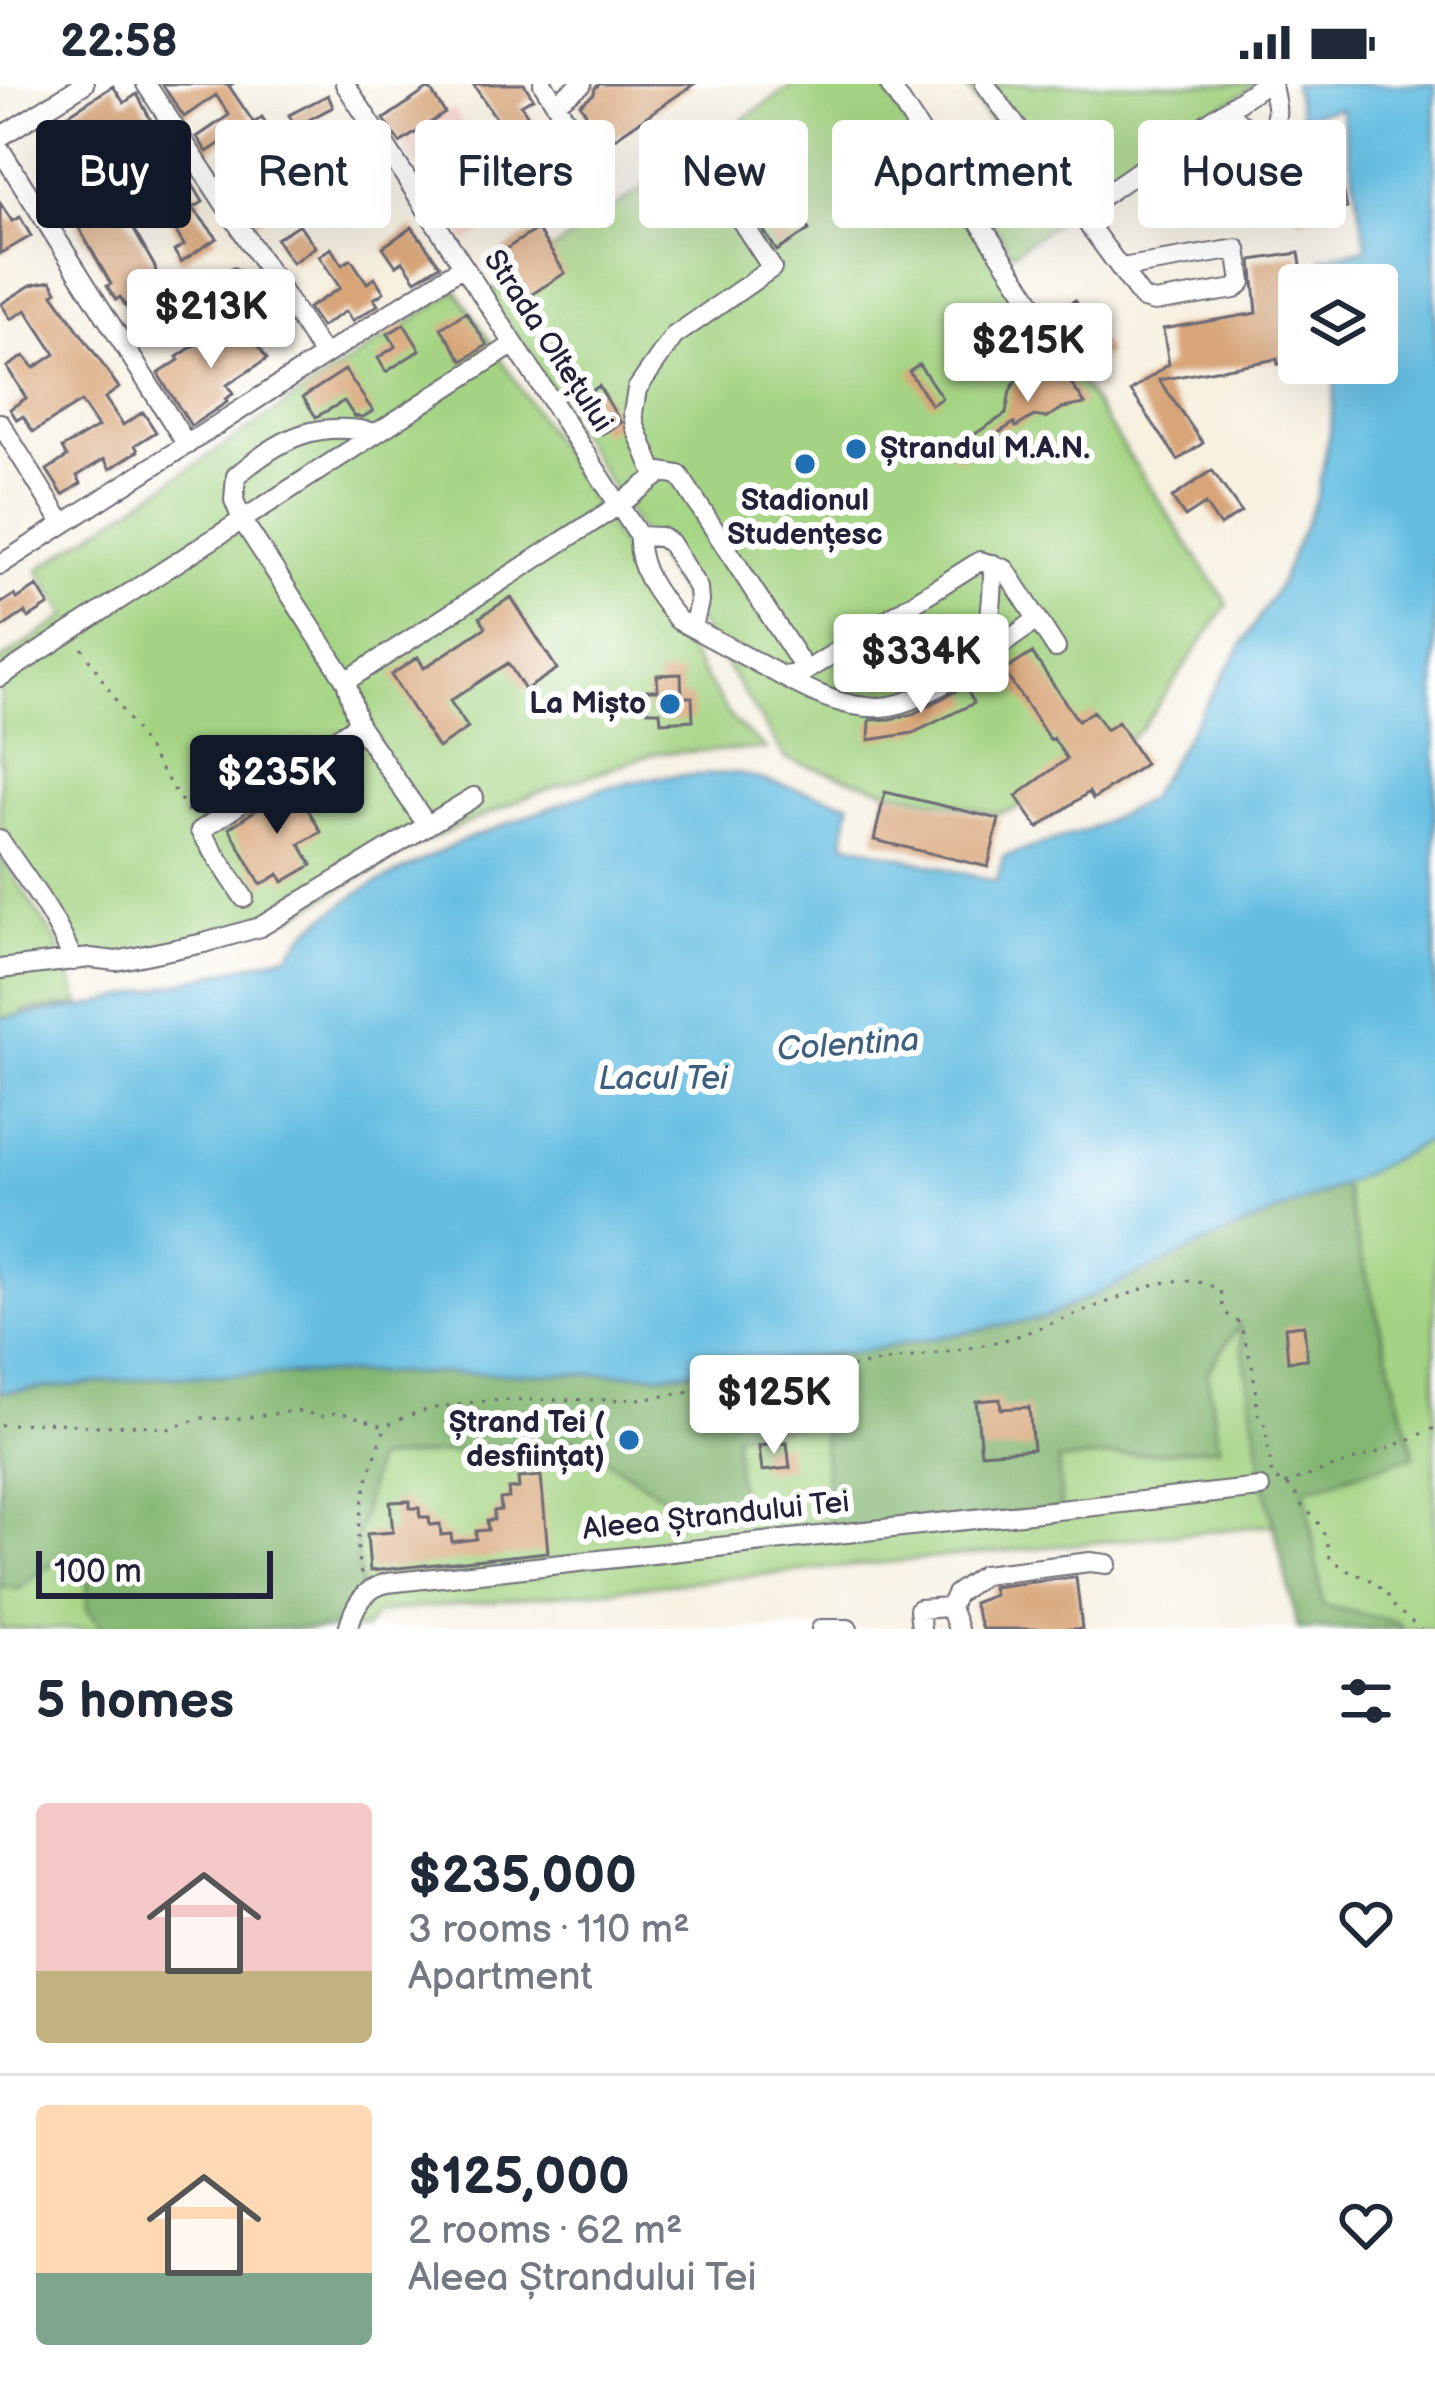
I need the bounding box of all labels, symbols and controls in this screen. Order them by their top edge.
text: 22:58 [60,15,178,70]
chip: Buy [36,120,191,228]
chip: Rent [215,120,391,228]
chip: Filters [415,120,615,228]
chip: New [639,120,808,228]
chip: Apartment [832,120,1114,228]
chip: House [1138,120,1346,228]
street label: Strada Oltețului [476,243,620,439]
map controls [1278,264,1398,384]
button: layers [1278,264,1398,384]
pin: $213K [127,269,295,371]
text: $213K [154,284,268,331]
pin: $215K [944,303,1112,405]
text: $215K [971,318,1085,365]
place label: Ștrandul M.A.N. [880,431,1090,467]
marker: Ștrandul M.A.N. [843,436,869,462]
marker: Stadionul Studențesc [792,451,818,477]
place label: Stadionul Studențesc [727,483,883,553]
pin: $334K [837,614,1005,716]
text: $334K [861,629,981,676]
place label: La Mișto [529,686,646,722]
marker: La Mișto [657,691,683,717]
pin: $235K [193,735,361,837]
text: $235K [217,750,337,797]
water label: Colentina [775,1020,921,1070]
water label: Lacul Tei [598,1059,729,1099]
pin: $125K [690,1355,858,1457]
text: $125K [717,1370,831,1417]
place label: Ștrand Tei ( desființat) [449,1405,605,1475]
marker: Ștrand Tei ( desființat) [616,1427,642,1453]
street label: Aleea Ștrandului Tei [581,1484,851,1548]
scale bar [36,1545,273,1598]
text: 100 m [54,1552,142,1592]
icon: filters [1333,1668,1399,1734]
text: 5 homes [36,1671,234,1732]
text: $235,000 [408,1846,637,1907]
icon: home [132,1851,276,1995]
icon: heart [1333,1890,1399,1956]
text: 3 rooms · 110 m² [408,1907,690,1954]
text: Apartment [408,1954,592,2001]
text: $125,000 [408,2147,630,2208]
icon: home [132,2153,276,2297]
icon: heart [1333,2192,1399,2258]
text: 2 rooms · 62 m² [408,2208,683,2255]
text: Aleea Ștrandului Tei [408,2255,757,2302]

